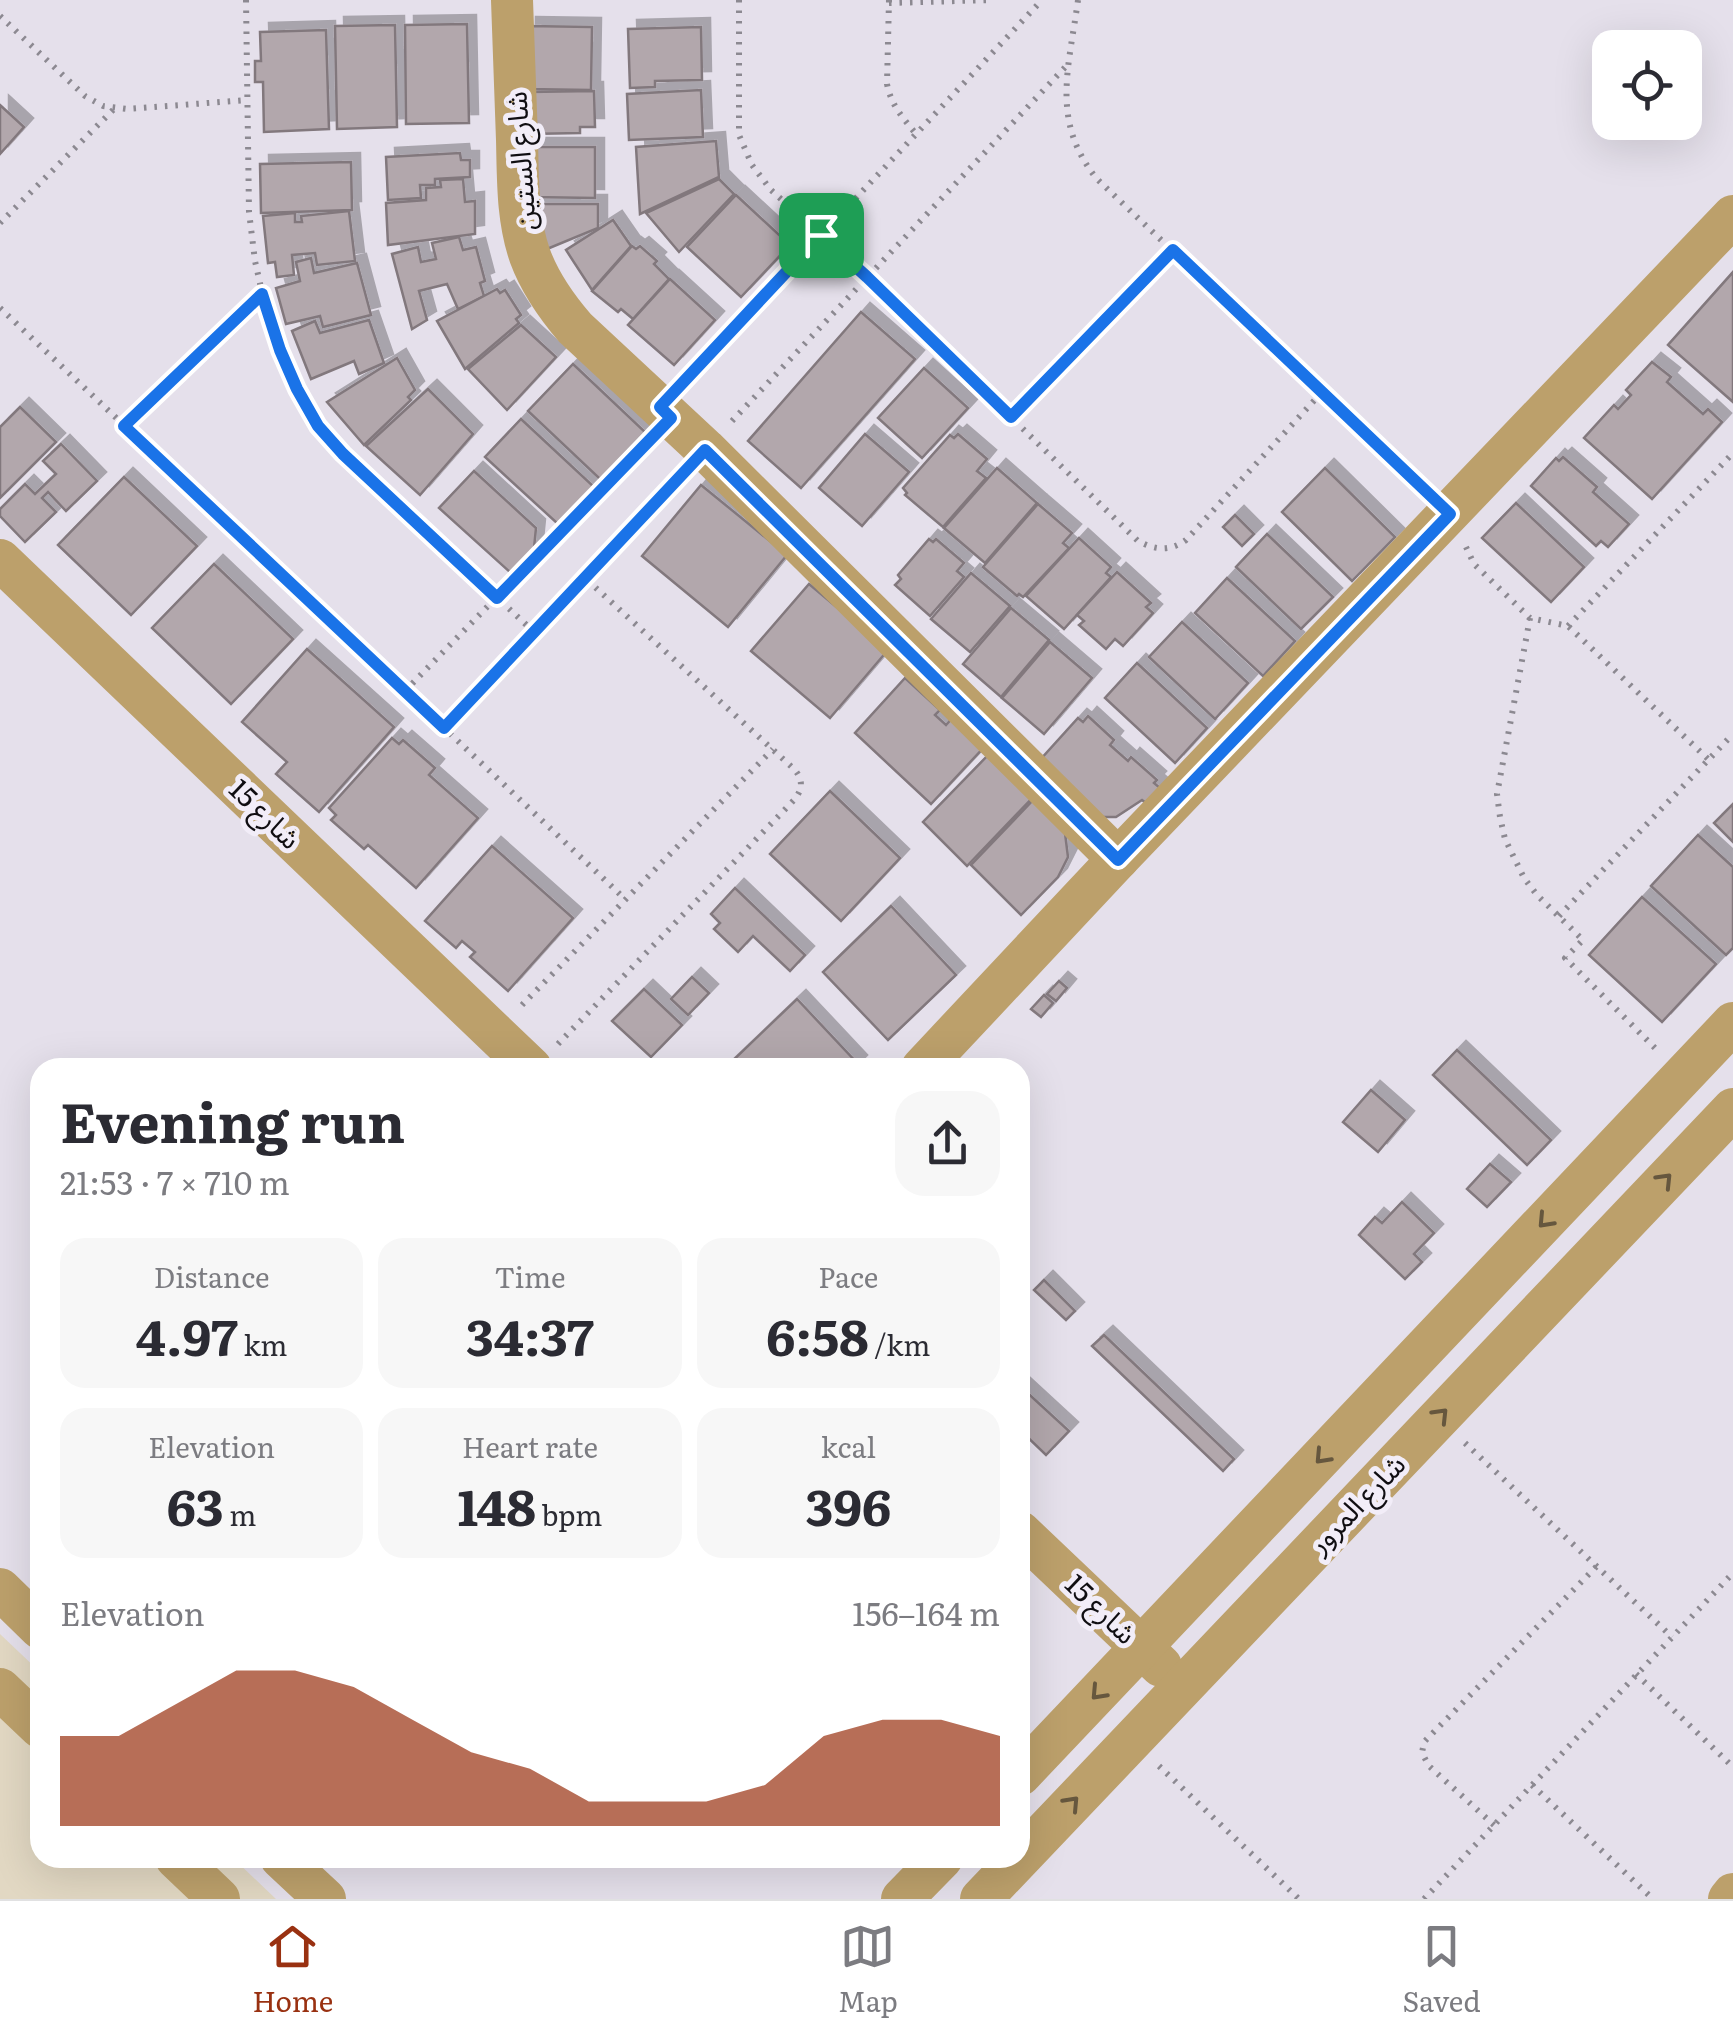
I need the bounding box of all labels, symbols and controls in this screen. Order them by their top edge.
map controls [1592,30,1702,140]
button: locate [1592,30,1702,140]
street label: شارع الستين [493,90,547,232]
pin [779,193,864,278]
icon: arrive [794,208,849,263]
street label: شارع 15 [220,768,312,859]
text: Evening run [60,1078,405,1160]
button: share [895,1091,1000,1196]
text: 21:53 · 7 × 710 m [60,1157,290,1205]
one-way arrow [1653,1173,1671,1192]
one-way arrow [1539,1209,1557,1228]
text: Distance [154,1255,270,1297]
text: Time [494,1255,566,1297]
text: Pace [818,1255,878,1297]
text: 4.97 [136,1297,238,1371]
text: 34:37 [466,1297,594,1371]
text: 6:58 [766,1297,869,1371]
text: km [238,1323,288,1365]
text: /km [869,1323,930,1365]
one-way arrow [1429,1409,1447,1427]
text: Elevation [148,1425,275,1467]
text: Heart rate [462,1425,598,1467]
text: kcal [821,1425,876,1467]
street label: شارع المرور [1297,1443,1415,1564]
one-way arrow [1316,1445,1334,1463]
text: 63 [167,1467,224,1541]
text: 148 [458,1467,536,1541]
text: 396 [805,1467,891,1541]
text: m [224,1493,256,1535]
text: bpm [536,1493,602,1535]
street label: شارع 15 [1056,1563,1148,1654]
text: Elevation [60,1588,205,1636]
text: 156–164 m [852,1588,1000,1636]
one-way arrow [1092,1681,1110,1699]
one-way arrow [1060,1796,1078,1815]
tab: Home [252,1919,333,2021]
tab: Map [838,1919,898,2021]
tab: Saved [1403,1919,1481,2021]

